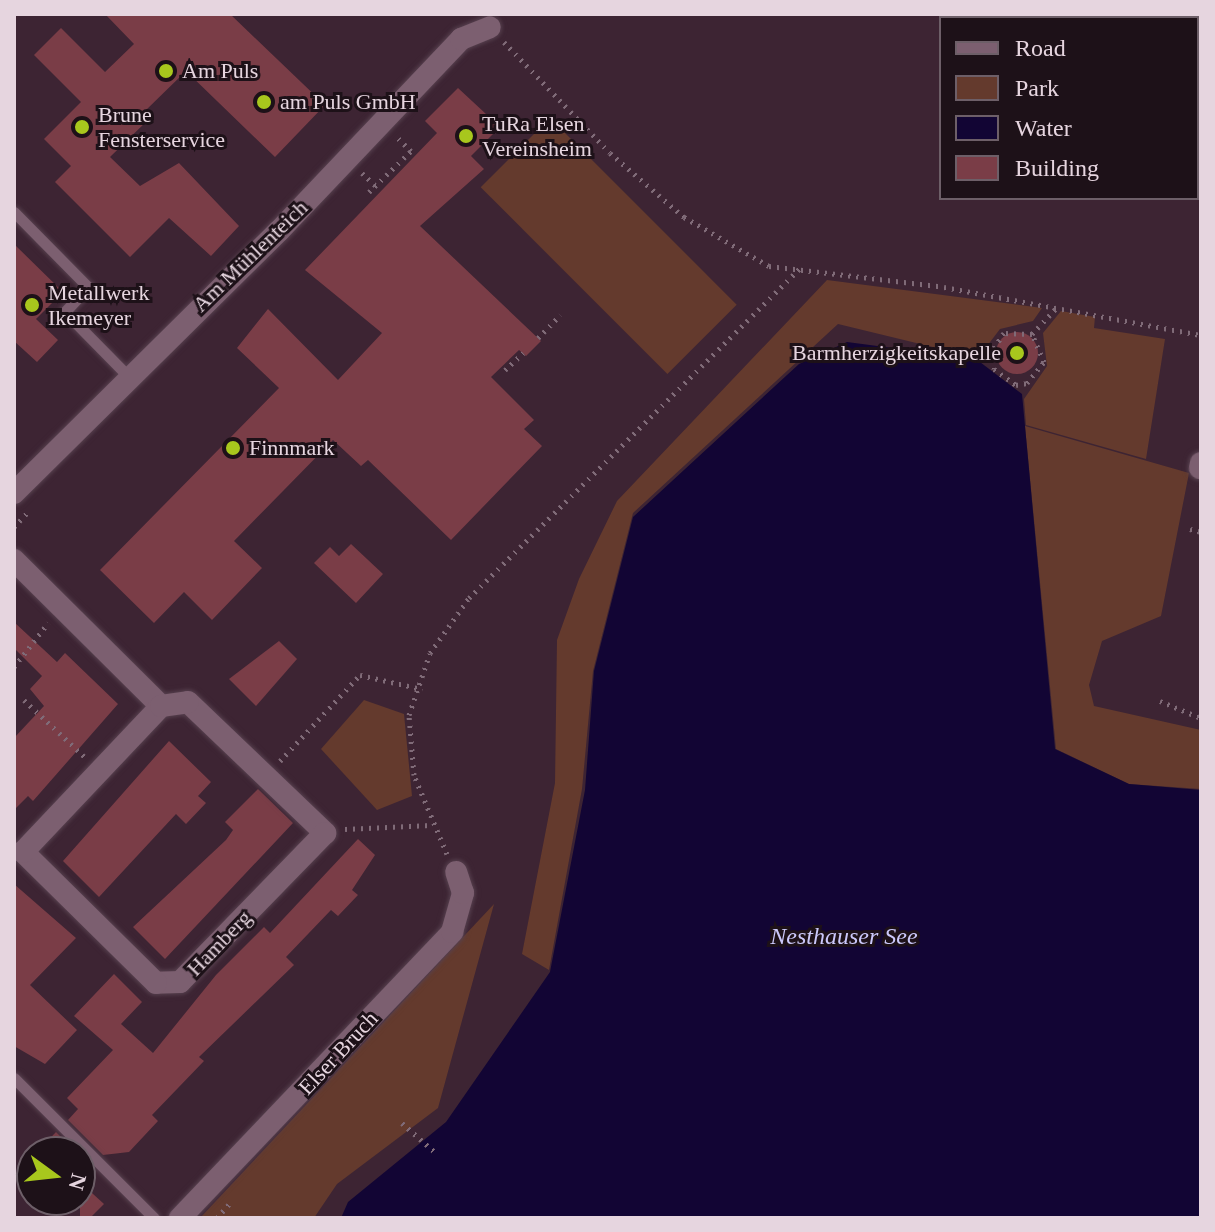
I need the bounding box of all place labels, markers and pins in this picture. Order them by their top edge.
place label: Am Puls [182,58,258,84]
marker: Am Puls [157,62,175,80]
place label: am Puls GmbH [280,89,416,115]
marker: am Puls GmbH [255,93,273,111]
place label: Brune Fensterservice [98,101,225,152]
place label: TuRa Elsen Vereinsheim [482,110,592,162]
marker: Brune Fensterservice [73,118,91,136]
marker: TuRa Elsen Vereinsheim [457,127,475,145]
place label: Metallwerk Ikemeyer [48,279,149,330]
marker: Metallwerk Ikemeyer [23,296,41,314]
place label: Barmherzigkeitskapelle [792,340,1001,366]
marker: Barmherzigkeitskapelle [1008,344,1026,362]
place label: Finnmark [249,435,335,461]
marker: Finnmark [224,439,242,457]

